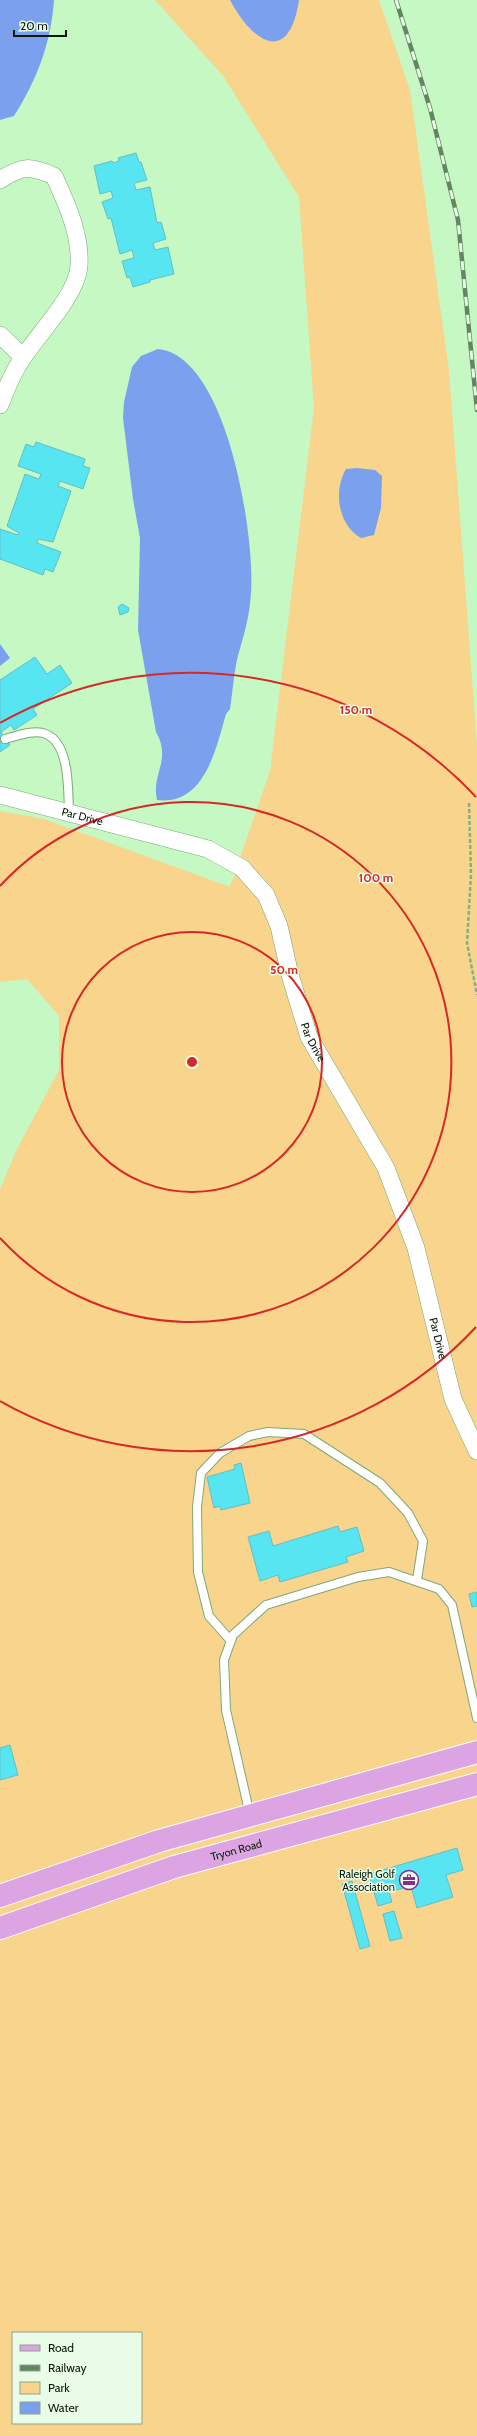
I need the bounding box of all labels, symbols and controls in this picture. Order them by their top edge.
scale bar [14,12,66,38]
text: 20 m [20,18,48,33]
text: 150 m [340,702,372,717]
street label: Par Drive [60,804,105,829]
text: 100 m [359,870,393,885]
text: 50 m [270,962,298,977]
street label: Par Drive [298,1021,329,1064]
centre of rings [185,1055,199,1069]
street label: Par Drive [426,1316,450,1361]
street label: Tryon Road [209,1836,263,1864]
place label: Raleigh Golf Association [339,1867,395,1894]
office icon: Raleigh Golf Association [398,1869,420,1891]
legend [12,2332,142,2424]
text: Road [48,2340,74,2355]
text: Railway [48,2360,86,2375]
text: Park [48,2380,70,2395]
text: Water [48,2400,79,2415]

